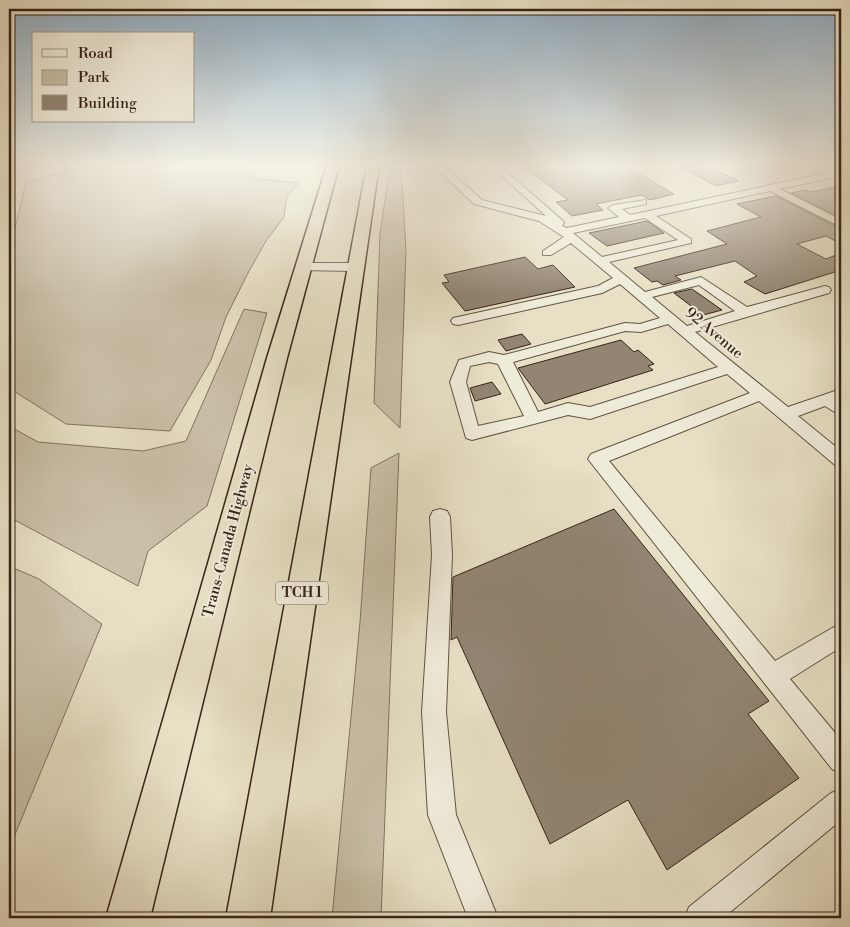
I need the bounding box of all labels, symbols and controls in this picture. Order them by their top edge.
legend [32,32,195,122]
text: Road [78,44,113,63]
text: Park [78,68,110,87]
text: Building [77,94,137,113]
street label: 92 Avenue [681,303,747,363]
street label: Trans-Canada Highway [198,462,258,620]
road number: TCH 1 [276,582,328,604]

